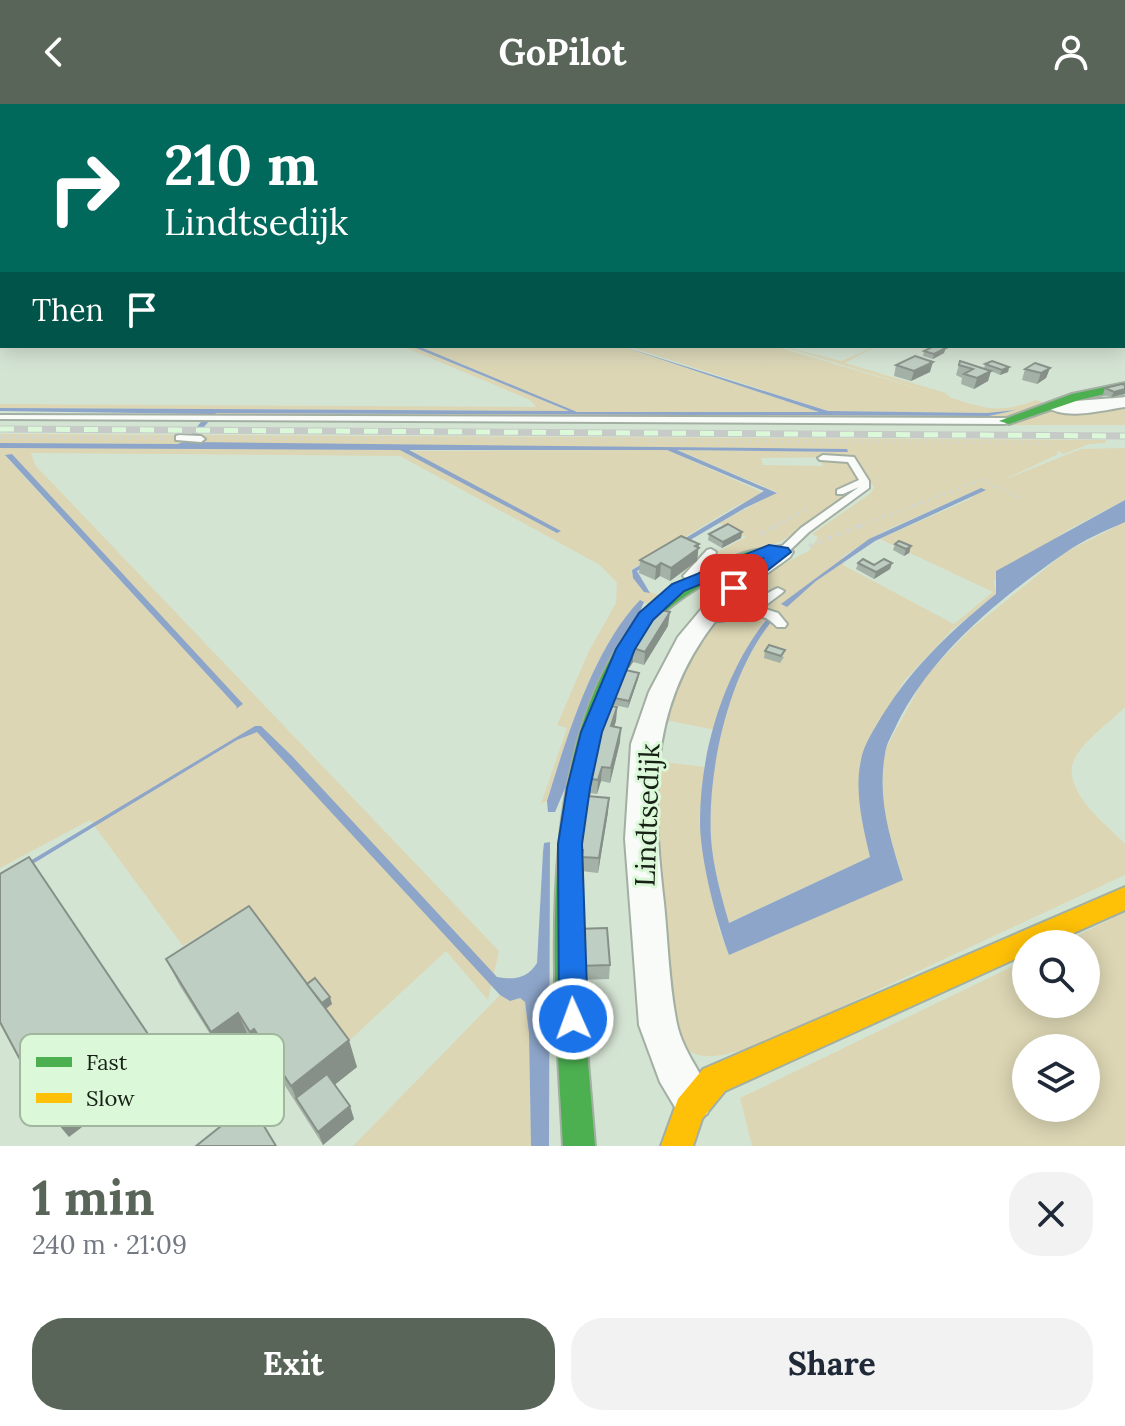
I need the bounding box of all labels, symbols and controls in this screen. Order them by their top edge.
text: GoPilot [499,29,626,75]
icon: back [32,30,76,74]
icon: person [1049,30,1093,74]
text: 210 m [164,129,318,200]
icon: right [32,136,136,240]
text: Lindtsedijk [164,199,348,245]
icon: arrive [120,288,164,332]
text: Then [32,291,104,329]
pin [700,554,768,622]
icon: arrive [712,566,756,610]
street label: Lindtsedijk [627,743,667,887]
map controls [1012,930,1100,1122]
button: search [1012,930,1100,1018]
position arrow [531,977,615,1061]
legend [20,1034,284,1126]
button: layers [1012,1034,1100,1122]
text: Fast [86,1048,128,1076]
text: Slow [86,1084,135,1112]
text: 1 min [32,1167,155,1228]
button: close [1009,1172,1093,1256]
text: 240 m · 21:09 [32,1228,187,1261]
button: Exit [32,1318,555,1410]
button: Share [571,1318,1093,1410]

